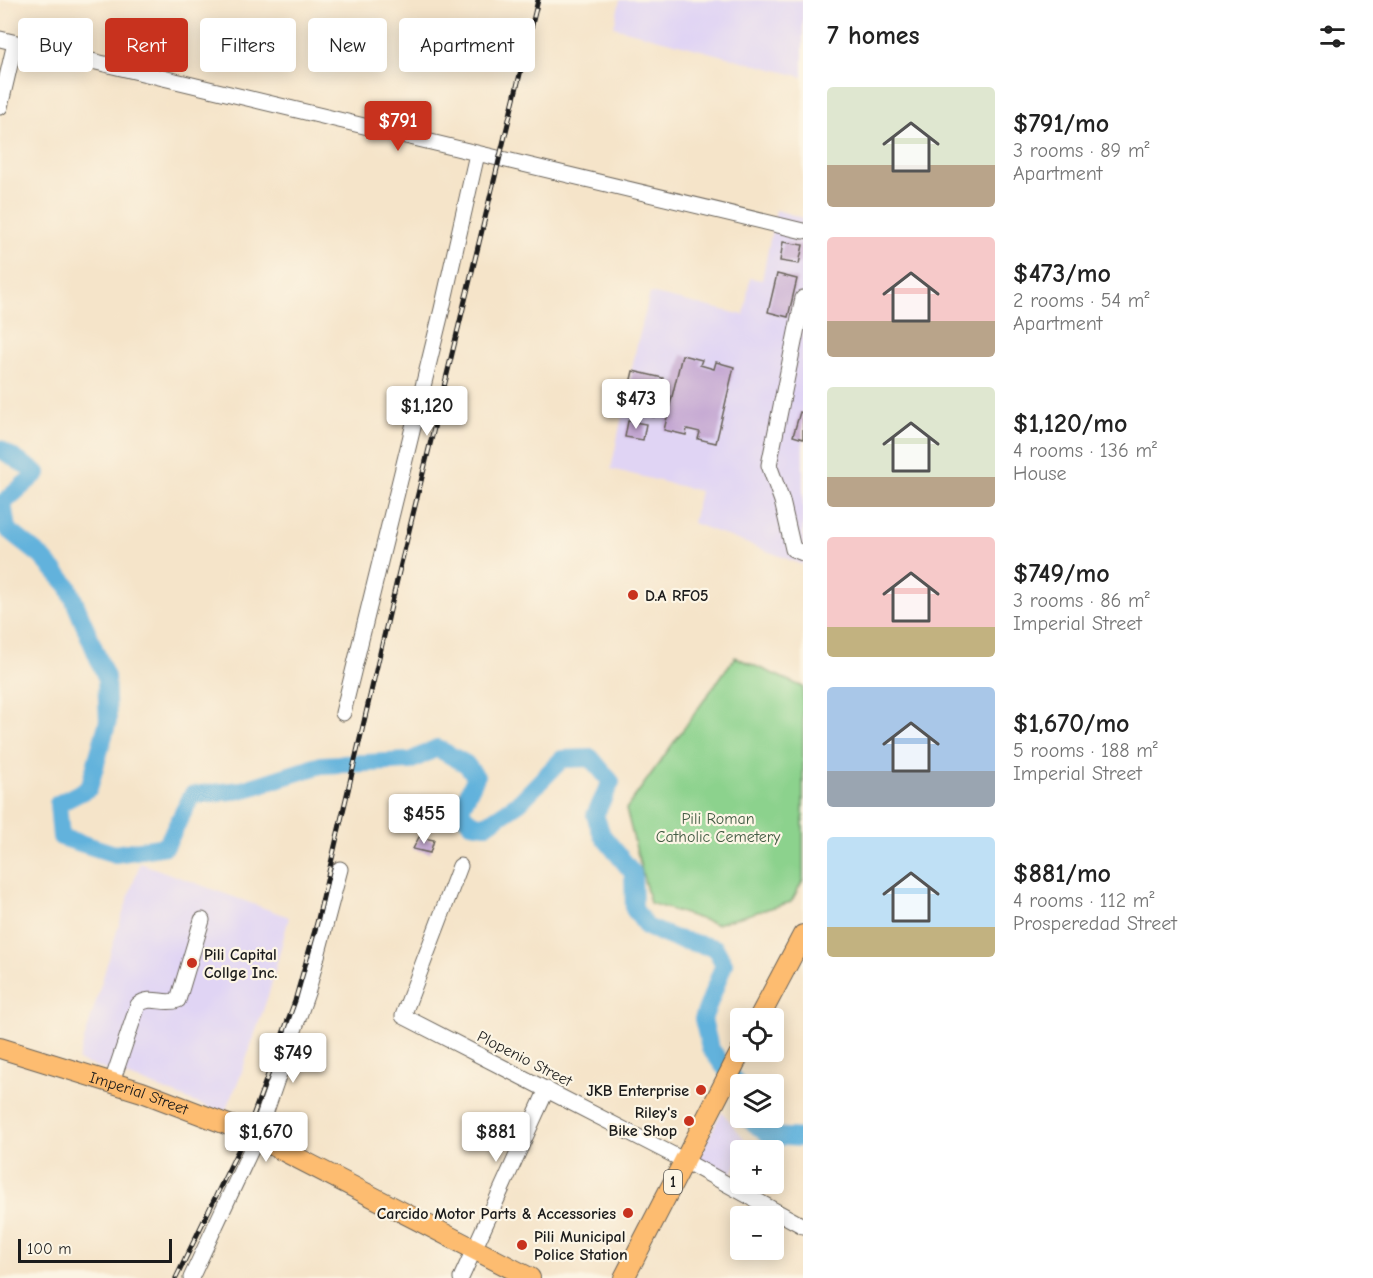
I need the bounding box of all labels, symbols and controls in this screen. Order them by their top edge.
chip: Buy [18,18,93,72]
chip: Rent [105,18,188,72]
chip: Filters [200,18,296,72]
chip: New [308,18,387,72]
chip: Apartment [399,18,535,72]
icon: filters [1316,20,1349,53]
text: 7 homes [827,21,920,51]
pin: $791 [362,101,434,152]
text: $791 [379,109,417,132]
text: $791/mo [1013,109,1109,139]
icon: home [875,111,947,183]
text: 3 rooms · 89 m² [1013,139,1149,162]
text: Apartment [1013,162,1103,185]
text: $473/mo [1013,259,1111,289]
icon: home [875,261,947,333]
text: 2 rooms · 54 m² [1013,289,1149,312]
text: Apartment [1013,312,1103,335]
pin: $473 [600,379,672,430]
pin: $1,120 [378,386,476,437]
text: $473 [616,387,656,410]
text: $1,120 [401,394,453,417]
text: $1,120/mo [1013,409,1127,439]
icon: home [875,411,947,483]
text: 4 rooms · 136 m² [1013,439,1157,462]
text: House [1013,462,1067,485]
text: $749/mo [1013,559,1110,589]
icon: home [875,561,947,633]
place label: D.A RFO5 [645,587,709,605]
marker: D.A RFO5 [626,588,640,602]
text: 3 rooms · 86 m² [1013,589,1150,612]
text: Imperial Street [1013,612,1142,635]
text: $1,670/mo [1013,709,1130,739]
icon: home [875,711,947,783]
text: 5 rooms · 188 m² [1013,739,1158,762]
text: Imperial Street [1013,762,1142,785]
pin: $455 [388,794,460,845]
text: $455 [403,802,445,825]
park label: Pili Roman Catholic Cemetery [656,810,781,846]
text: $881/mo [1013,859,1111,889]
icon: home [875,861,947,933]
text: 4 rooms · 112 m² [1013,889,1154,912]
text: Prosperedad Street [1013,912,1177,935]
place label: Pili Capital Collge Inc. [204,946,277,982]
marker: Pili Capital Collge Inc. [185,956,199,970]
map controls [730,1008,784,1260]
button: locate [730,1008,784,1062]
street label: Plopenio Street [474,1027,575,1091]
pin: $749 [257,1033,329,1084]
text: $749 [273,1041,313,1064]
street label: Imperial Street [87,1068,191,1119]
button: layers [730,1074,784,1128]
place label: JKB Enterprise [586,1082,689,1100]
marker: JKB Enterprise [694,1083,708,1097]
place label: Riley's Bike Shop [608,1104,677,1140]
pin: $1,670 [217,1112,315,1163]
pin: $881 [460,1112,532,1163]
marker: Riley's Bike Shop [682,1114,696,1128]
text: $1,670 [239,1120,293,1143]
text: $881 [476,1120,516,1143]
button: + [730,1140,784,1194]
road number: 1 [664,1170,682,1194]
place label: Carcido Motor Parts & Accessories [377,1205,616,1223]
marker: Carcido Motor Parts & Accessories [621,1206,635,1220]
button: − [730,1206,784,1260]
place label: Pili Municipal Police Station [534,1228,628,1264]
scale bar [18,1236,172,1264]
marker: Pili Municipal Police Station [515,1238,529,1252]
text: 100 m [27,1240,71,1258]

